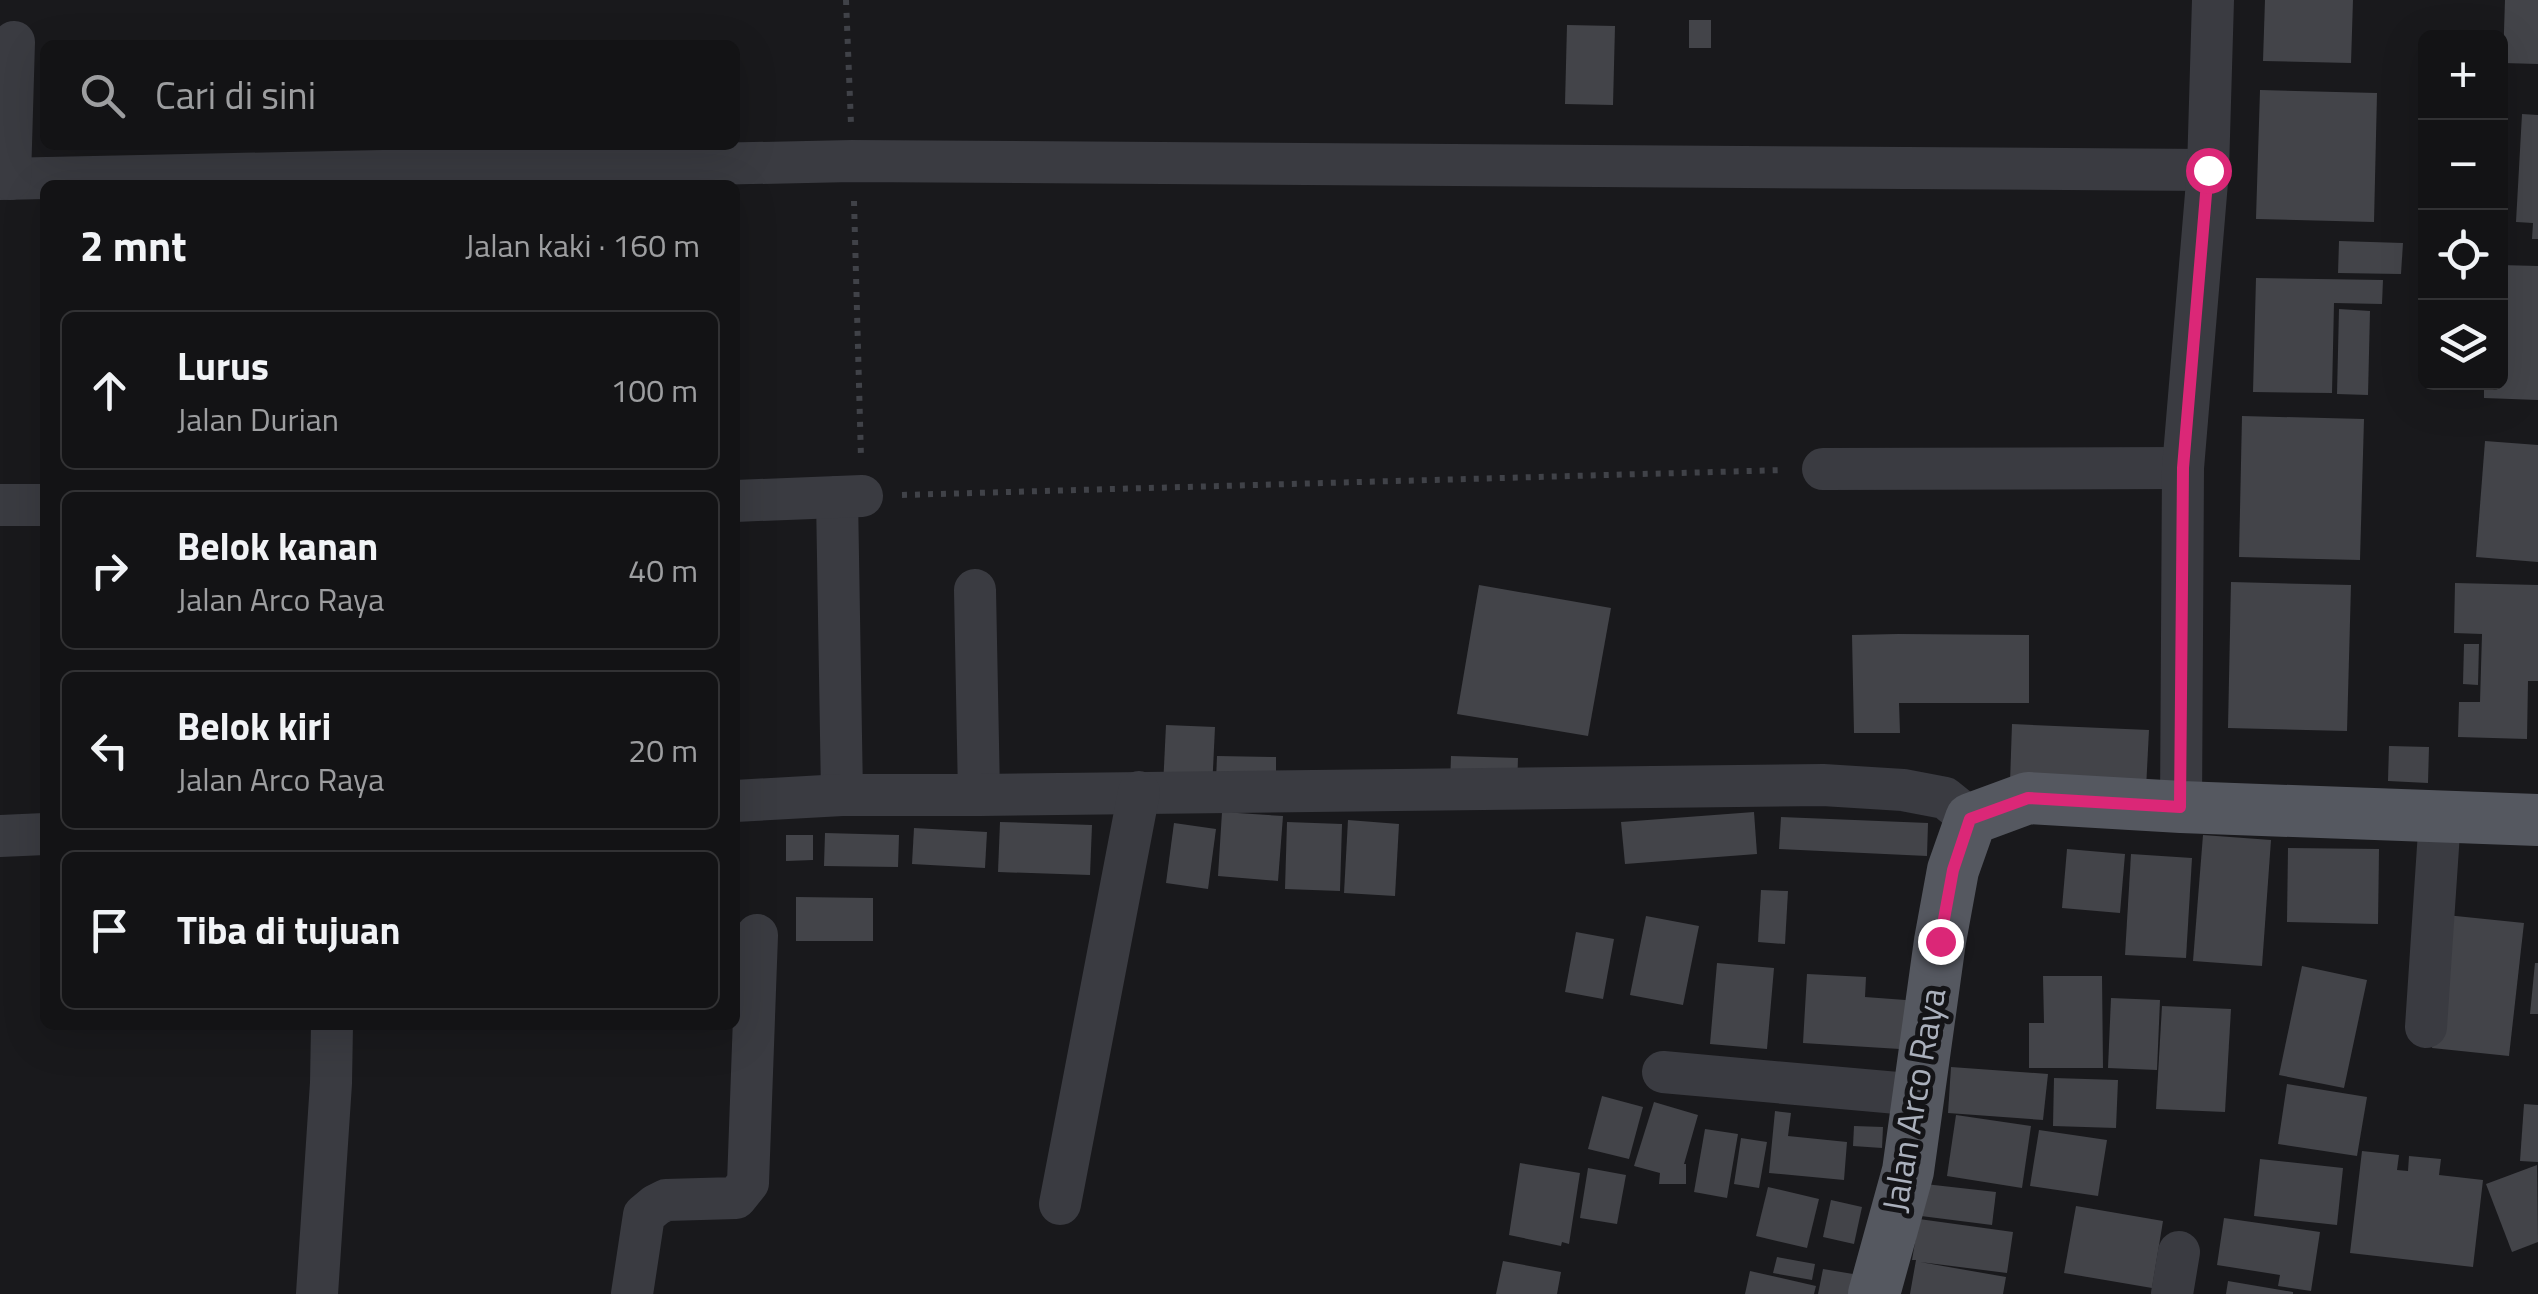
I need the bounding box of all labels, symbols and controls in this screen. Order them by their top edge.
map controls [2418,30,2508,390]
button: + [2418,30,2508,120]
search box [40,40,740,150]
text: Cari di sini [155,66,316,124]
icon: search [75,68,130,123]
button: − [2418,120,2508,210]
route start [2186,148,2232,194]
button: locate [2418,210,2508,300]
text: 2 mnt [80,213,187,277]
text: Jalan kaki · 160 m [465,221,700,269]
button: layers [2418,300,2508,390]
text: Lurus [177,337,269,395]
icon: ahead [82,363,137,418]
text: 100 m [610,366,698,414]
text: Jalan Durian [177,395,339,443]
text: Belok kanan [177,517,378,575]
icon: right [82,543,137,598]
text: 40 m [628,546,698,594]
text: Jalan Arco Raya [177,575,384,623]
text: Belok kiri [177,697,331,755]
icon: left [82,723,137,778]
text: 20 m [628,726,698,774]
text: Jalan Arco Raya [177,755,384,803]
text: Tiba di tujuan [177,901,400,959]
icon: arrive [82,903,137,958]
route end [1918,919,1964,965]
street label: Jalan Arco Raya [1867,984,1959,1216]

